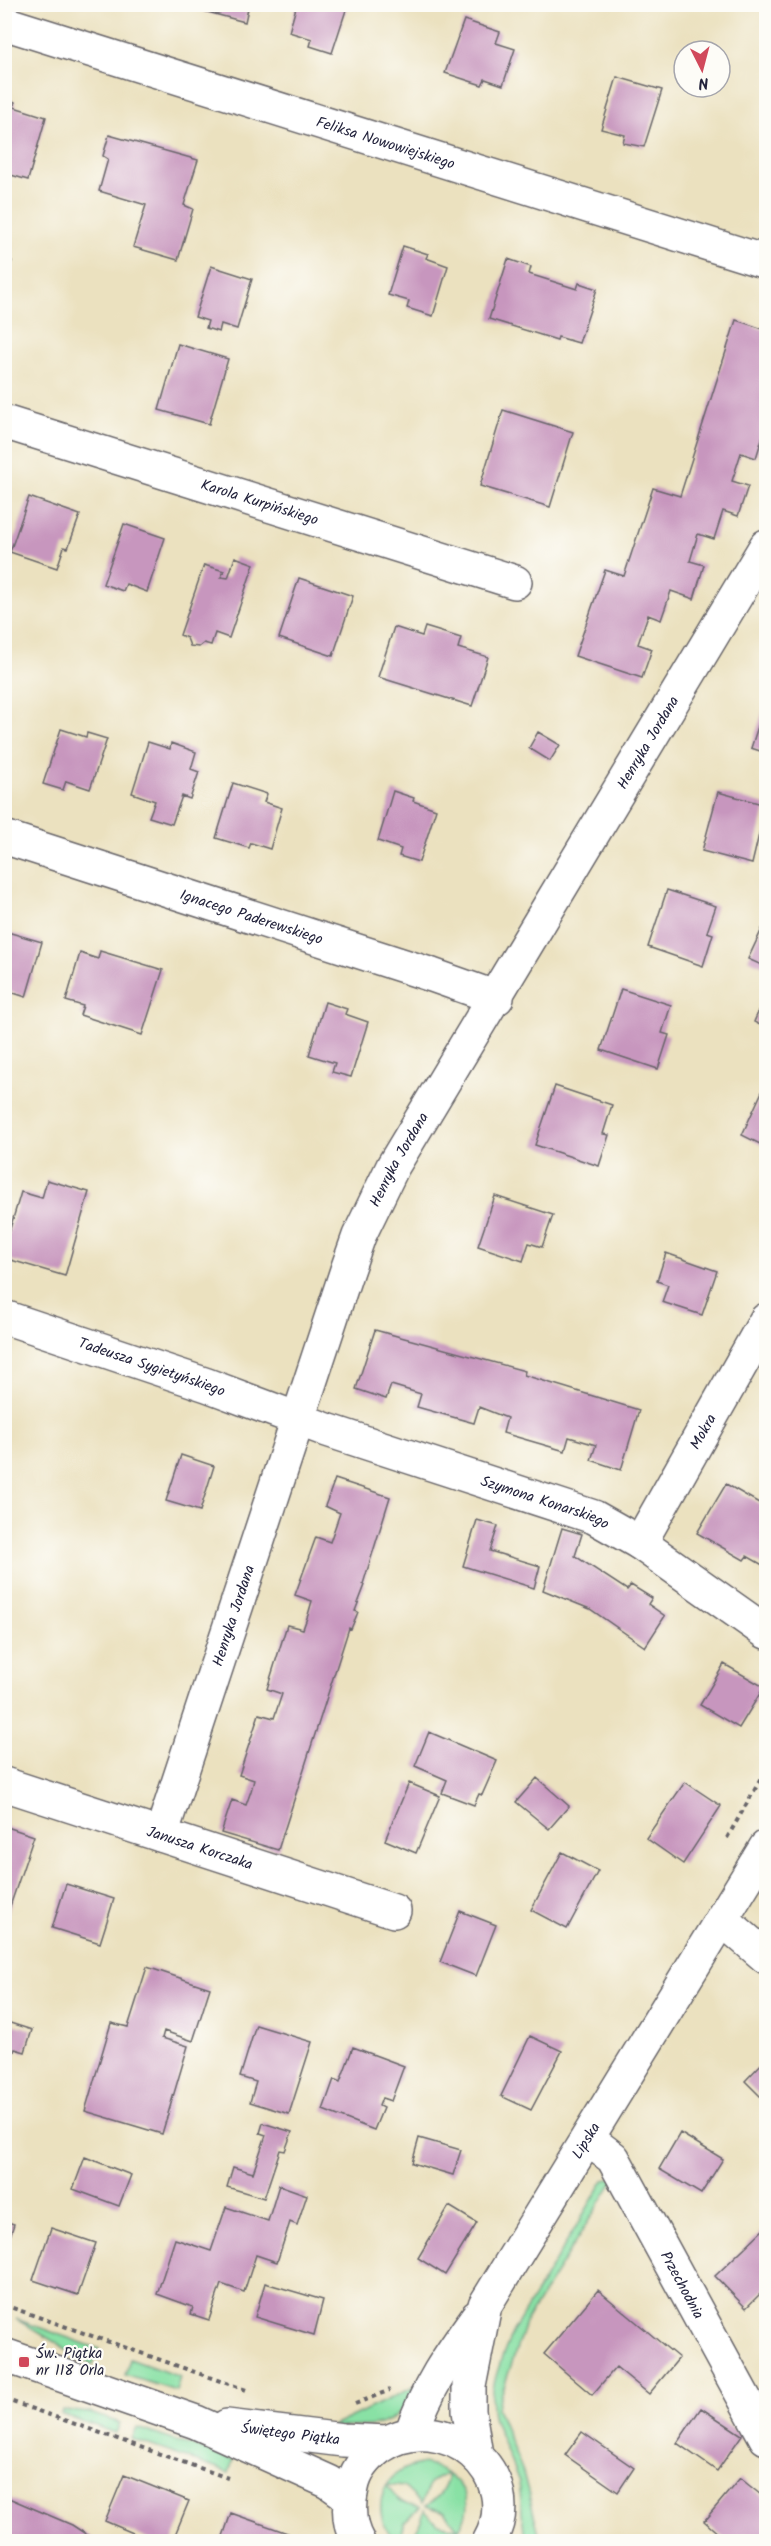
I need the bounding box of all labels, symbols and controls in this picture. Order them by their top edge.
north arrow [672,39,732,99]
text: N [697,69,710,95]
street label: Feliksa Nowowiejskiego [313,111,458,177]
street label: Karola Kurpińskiego [198,473,321,533]
street label: Henryka Jordana [611,692,686,794]
street label: Ignacego Paderewskiego [176,883,326,952]
street label: Henryka Jordana [364,1108,436,1212]
street label: Tadeusza Sygietyńskiego [75,1332,229,1404]
street label: Mokra [684,1410,724,1454]
street label: Szymona Konarskiego [477,1470,614,1536]
street label: Henryka Jordana [206,1562,262,1670]
street label: Janusza Korczaka [143,1820,256,1877]
street label: Lipska [566,2118,607,2164]
street label: Przechodnia [653,2247,710,2324]
place label: Św. Piątka nr 118 Orla [36,2342,104,2383]
marker: Św. Piątka nr 118 Orla [17,2355,31,2369]
street label: Świętego Piątka [240,2417,341,2453]

